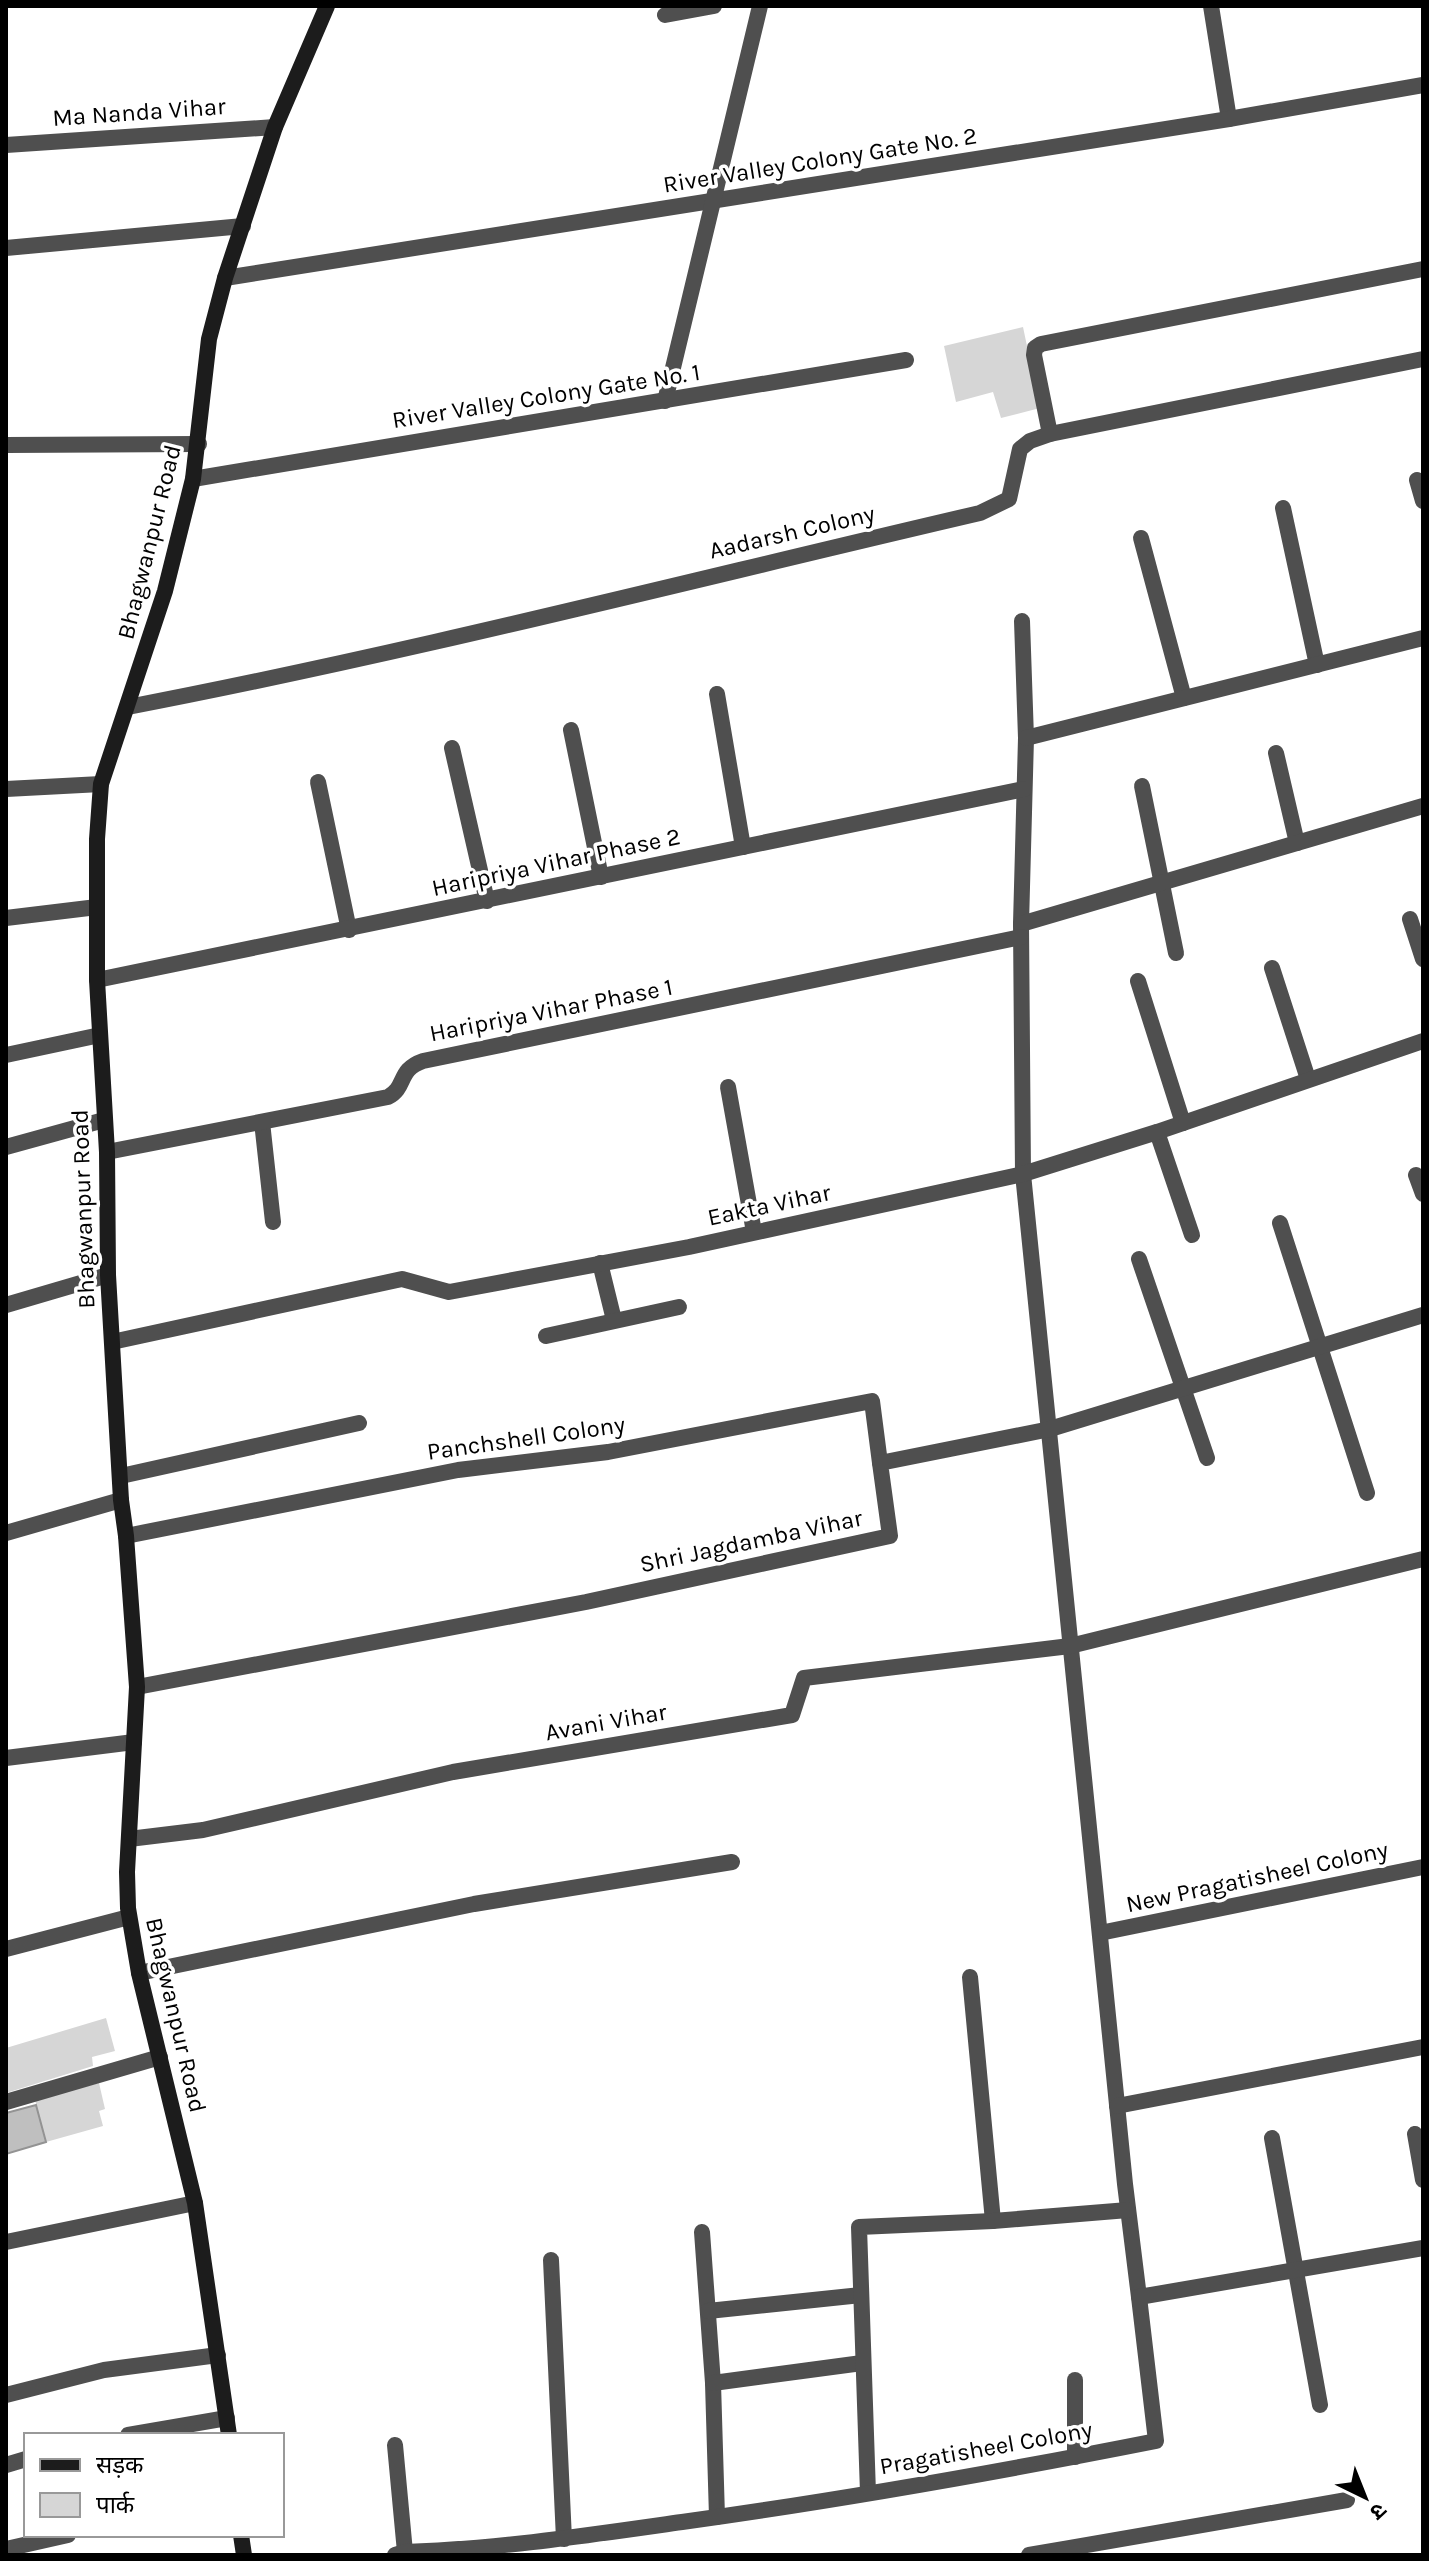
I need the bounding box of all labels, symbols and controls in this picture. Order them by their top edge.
street label: Ma Nanda Vihar [51,92,227,132]
street label: River Valley Colony Gate No. 2 [661,121,979,199]
street label: River Valley Colony Gate No. 1 [390,358,702,434]
street label: Bhagwanpur Road [111,442,187,642]
street label: Aadarsh Colony [706,499,878,565]
street label: Haripriya Vihar Phase 2 [429,822,683,902]
street label: Haripriya Vihar Phase 1 [427,973,675,1047]
street label: Bhagwanpur Road [66,1109,100,1309]
street label: Eakta Vihar [705,1178,833,1232]
street label: Panchshell Colony [425,1410,627,1466]
street label: Shri Jagdamba Vihar [637,1504,865,1578]
street label: Avani Vihar [543,1697,669,1746]
street label: New Pragatisheel Colony [1123,1836,1391,1918]
street label: Bhagwanpur Road [140,1915,212,2115]
street label: Pragatisheel Colony [877,2415,1095,2481]
legend [24,2433,284,2537]
text: सड़क [96,2451,144,2479]
north arrow [1325,2457,1405,2537]
text: पार्क [96,2491,135,2519]
text: उ [1364,2497,1392,2526]

